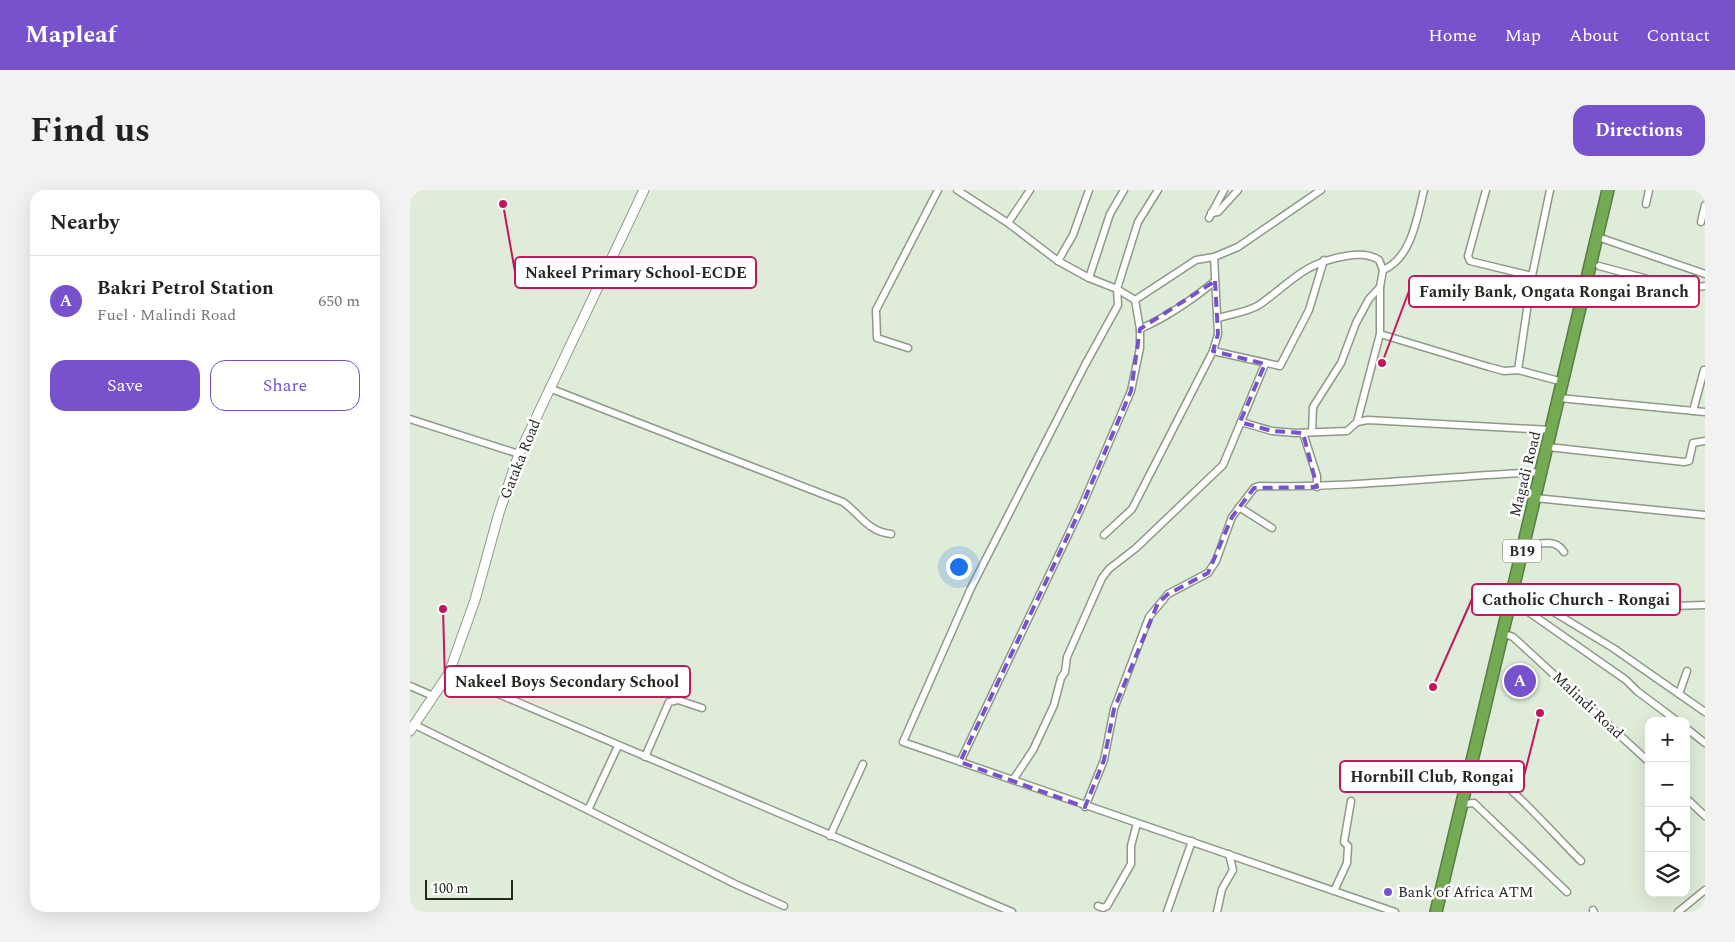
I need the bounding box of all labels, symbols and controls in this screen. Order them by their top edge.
text: Mapleaf [25,17,116,53]
text: Home [1428,22,1477,49]
text: Map [1505,22,1541,49]
text: About [1569,22,1619,49]
text: Contact [1647,22,1710,49]
text: Find us [30,104,150,157]
button: Directions [1573,105,1705,156]
text: Nearby [50,207,120,239]
callout: Nakeel Primary School-ECDE [515,257,756,288]
text: Nakeel Primary School-ECDE [525,261,747,285]
text: Bakri Petrol Station [97,274,274,303]
callout: Family Bank, Ongata Rongai Branch [1409,276,1699,307]
text: Family Bank, Ongata Rongai Branch [1419,280,1689,304]
text: A [60,289,72,313]
text: 650 m [318,289,360,313]
text: Fuel · Malindi Road [97,303,236,327]
button: Save [50,360,200,411]
button: Share [210,360,360,411]
street label: Gataka Road [494,416,547,503]
street label: Magadi Road [1504,429,1547,519]
road number: B19 [1503,540,1541,562]
your location [946,554,972,580]
callout: Catholic Church - Rongai [1472,584,1680,615]
text: Catholic Church - Rongai [1482,588,1670,612]
pin: A [1504,662,1536,700]
callout: Nakeel Boys Secondary School [445,666,690,697]
street label: Malindi Road [1547,666,1628,745]
text: Nakeel Boys Secondary School [455,670,679,694]
map controls [1645,717,1690,897]
button: + [1645,717,1690,762]
callout: Hornbill Club, Rongai [1340,761,1524,792]
button: − [1645,762,1690,807]
text: Hornbill Club, Rongai [1350,765,1514,789]
button: locate [1645,807,1690,852]
button: layers [1645,852,1690,897]
scale bar [425,877,512,900]
text: 100 m [432,878,469,899]
place label: Bank of Africa ATM [1398,881,1533,904]
marker: Bank of Africa ATM [1382,886,1394,898]

